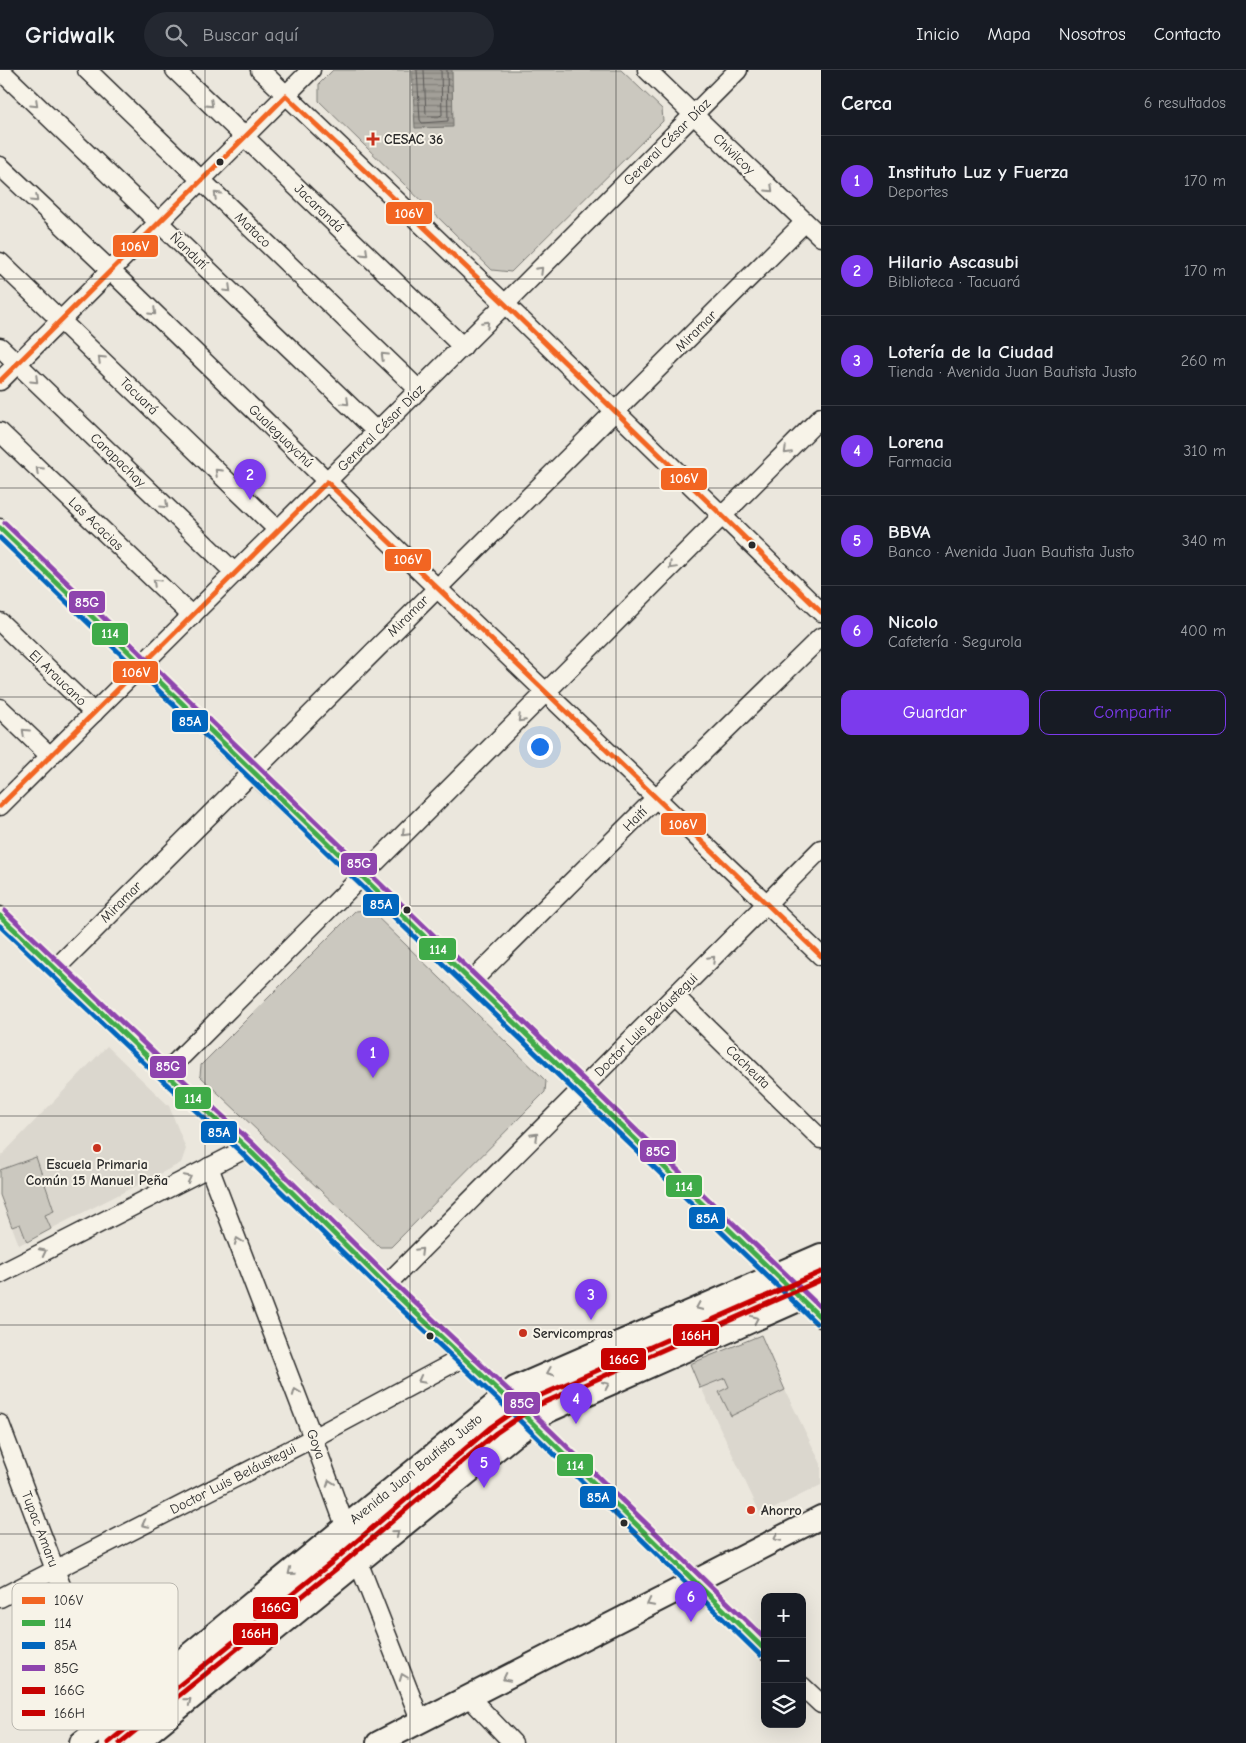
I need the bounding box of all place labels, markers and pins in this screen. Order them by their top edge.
place label: CESAC 36 [384,131,443,148]
marker: CESAC 36 [366,132,380,146]
unlabelled marker [215,157,225,167]
pin: 2 [234,459,266,500]
unlabelled marker [747,540,757,550]
unlabelled marker [402,905,412,915]
pin: 1 [357,1037,389,1078]
marker: Escuela Primaria Común 15 Manuel Peña [91,1142,103,1154]
place label: Escuela Primaria Común 15 Manuel Peña [26,1156,168,1189]
pin: 3 [575,1279,607,1320]
place label: Servicompras [533,1325,613,1342]
marker: Servicompras [517,1327,529,1339]
unlabelled marker [425,1331,435,1341]
pin: 4 [560,1383,592,1424]
pin: 5 [468,1447,500,1488]
place label: Ahorro [761,1502,802,1519]
marker: Ahorro [745,1504,757,1516]
unlabelled marker [619,1518,629,1528]
pin: 6 [675,1581,707,1622]

